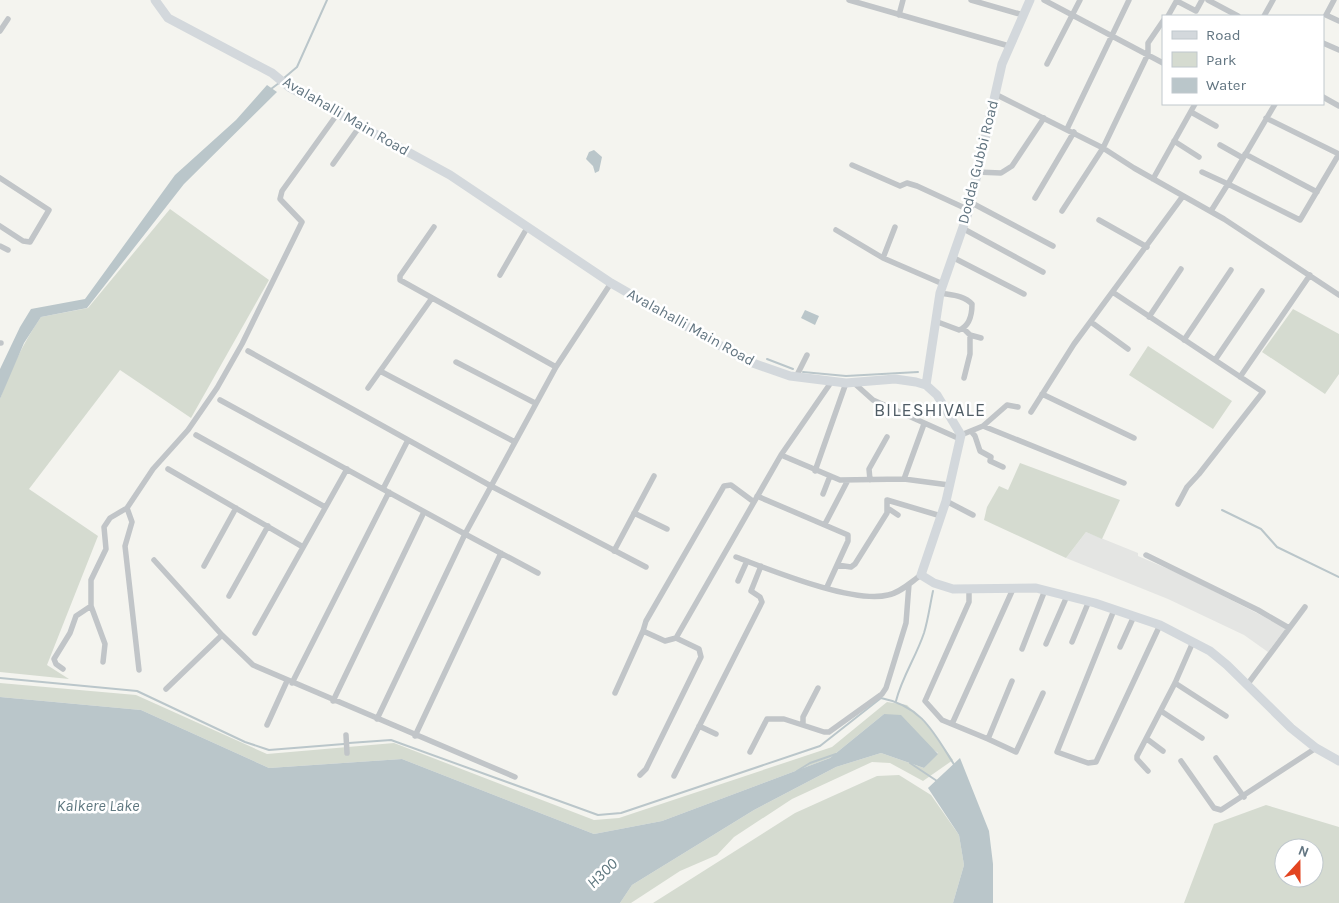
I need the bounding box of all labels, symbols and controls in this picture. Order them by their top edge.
legend [1162,15,1324,105]
text: Road [1206,26,1241,44]
text: Park [1206,51,1236,69]
street label: Avalahalli Main Road [280,72,412,160]
text: Water [1206,76,1247,94]
street label: Dodda Gubbi Road [954,98,1002,226]
street label: Avalahalli Main Road [624,284,758,370]
district label: BILESHIVALE [874,399,986,421]
water label: Kalkere Lake [56,796,140,815]
north arrow [1274,838,1324,888]
text: N [1296,842,1311,861]
water label: H300 [583,854,622,892]

